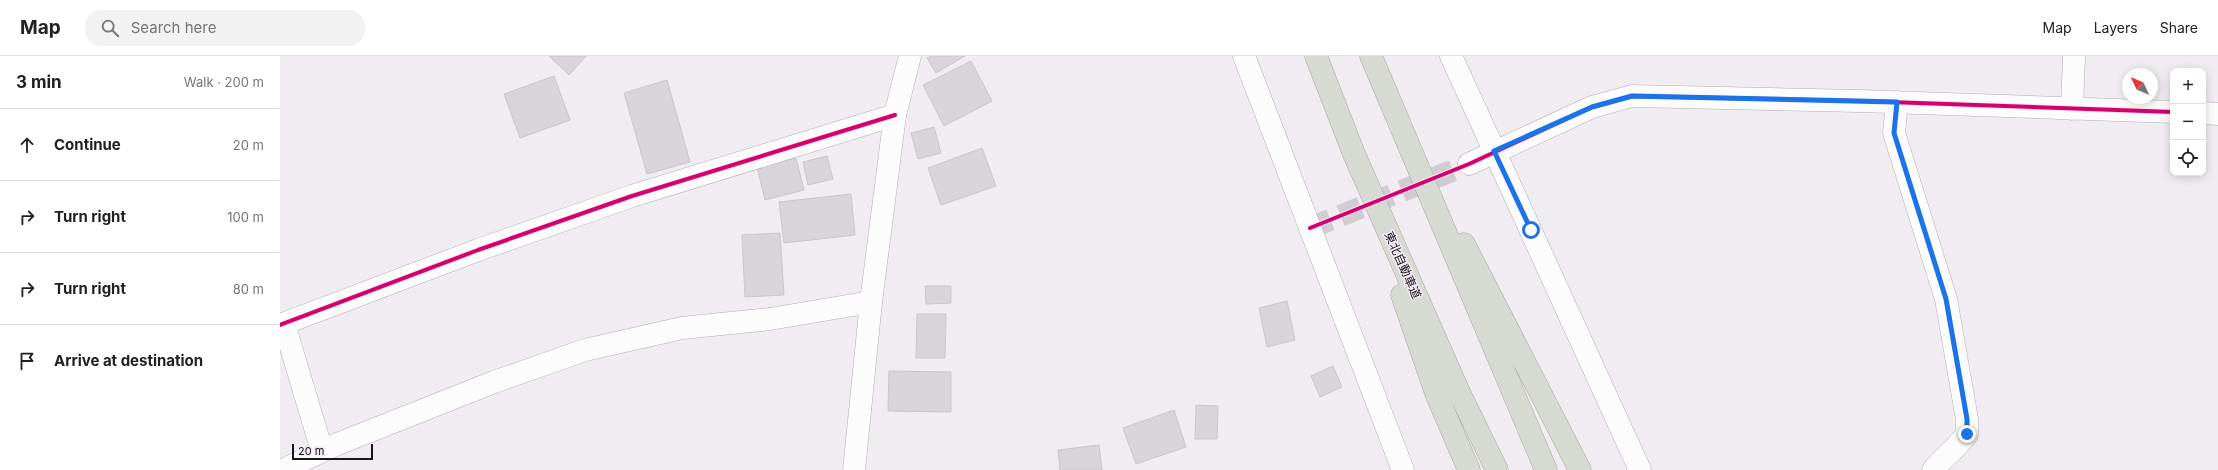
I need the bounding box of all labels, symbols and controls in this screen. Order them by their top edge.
search box [85,10,365,46]
text: Map [20,16,61,39]
icon: search [99,17,121,39]
text: Search here [131,18,216,37]
text: Map [2043,19,2072,36]
text: Layers [2094,19,2138,36]
text: Share [2160,19,2198,36]
north arrow [2122,68,2158,104]
map controls [2170,68,2206,176]
button: + [2170,68,2206,104]
text: 3 min [16,72,62,92]
text: Walk · 200 m [184,74,264,90]
button: − [2170,104,2206,140]
icon: ahead [16,134,38,156]
text: Continue [54,135,121,154]
text: 20 m [233,137,264,153]
button: locate [2170,140,2206,176]
icon: right [16,206,38,228]
text: Turn right [54,207,126,226]
text: 100 m [227,209,264,225]
route start [1522,221,1540,239]
street label: 東北自動車道 [1382,229,1424,301]
icon: right [16,278,38,300]
text: Turn right [54,279,126,298]
text: 80 m [233,281,264,297]
icon: arrive [16,350,38,372]
text: Arrive at destination [54,351,203,370]
route end [1958,425,1976,443]
scale bar [292,442,373,461]
text: 20 m [298,444,324,458]

